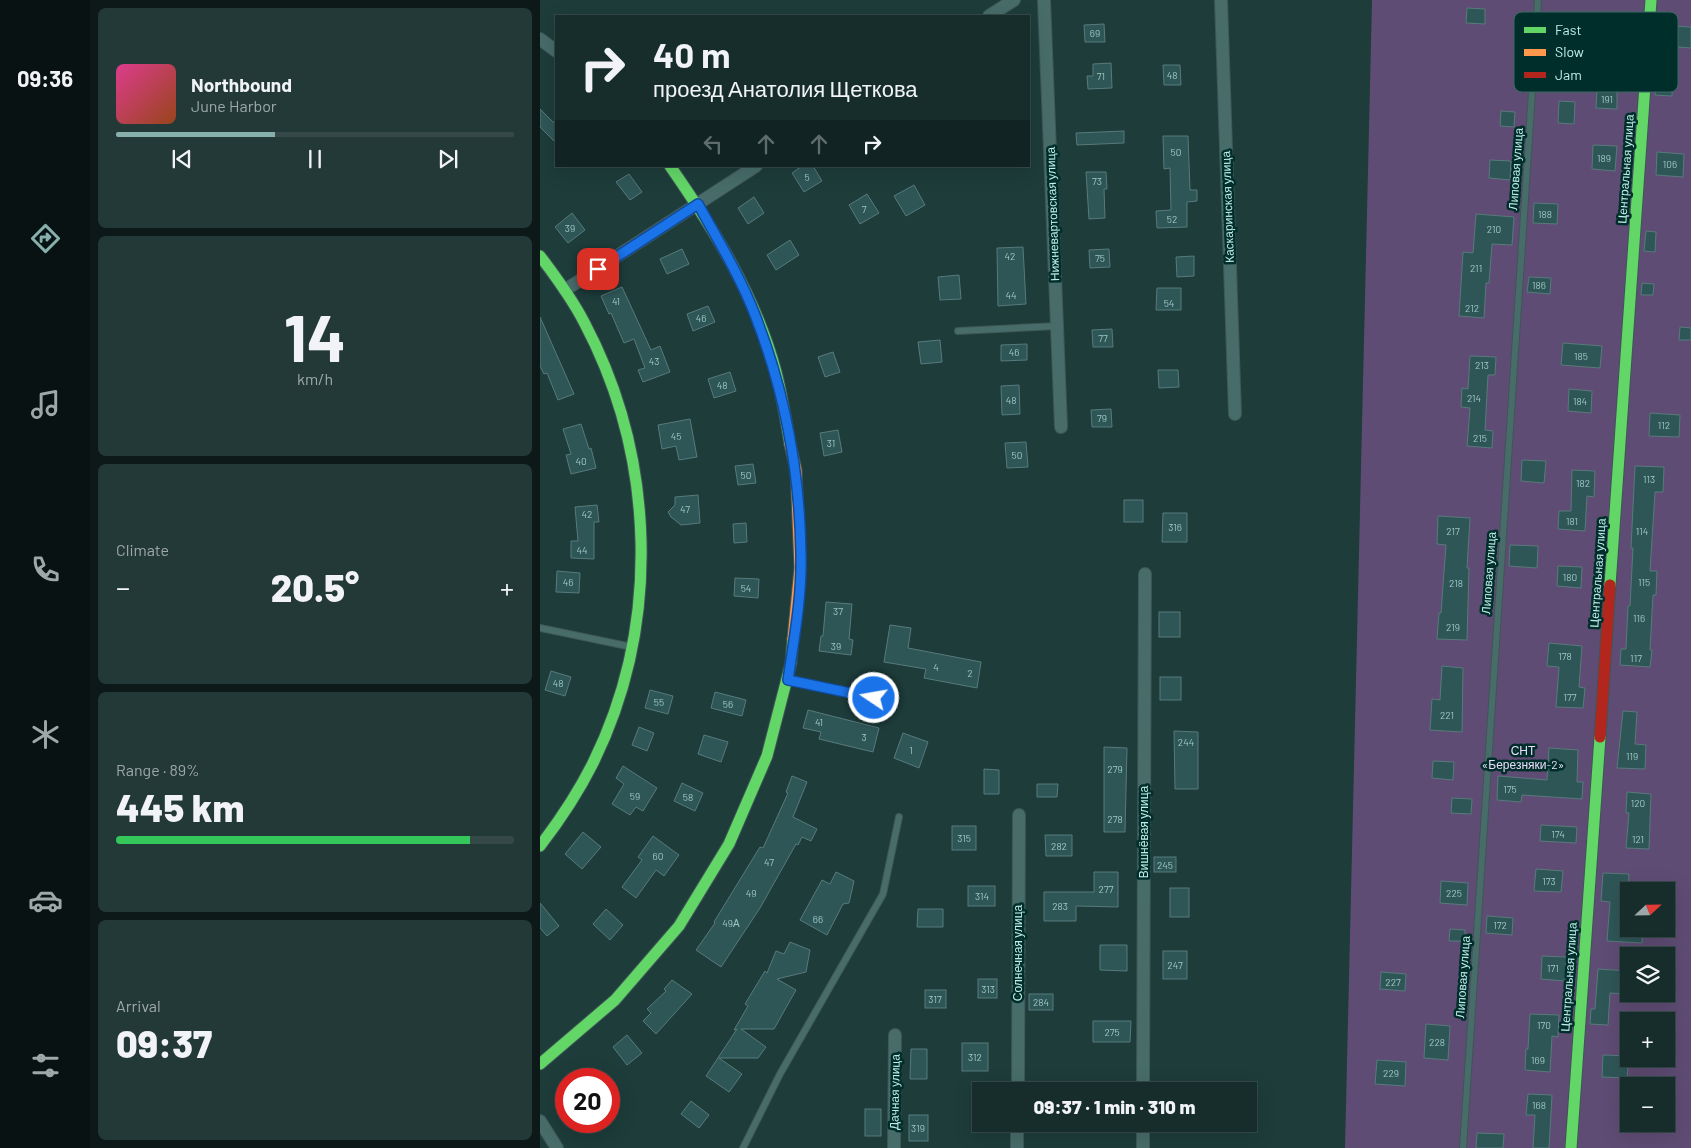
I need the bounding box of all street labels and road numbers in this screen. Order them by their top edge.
street label: Центральная улица [1614,114,1637,224]
street label: Липовая улица [1505,127,1526,211]
street label: Нижневартовская улица [1043,146,1062,281]
street label: Каскаринская улица [1218,151,1237,263]
street label: Центральная улица [1586,518,1609,628]
street label: Липовая улица [1478,531,1499,615]
street label: Вишнёвая улица [1136,785,1151,878]
street label: Солнечная улица [1010,904,1025,1001]
street label: Центральная улица [1557,922,1580,1032]
street label: Липовая улица [1452,935,1473,1019]
street label: Дачная улица [886,1054,903,1130]

